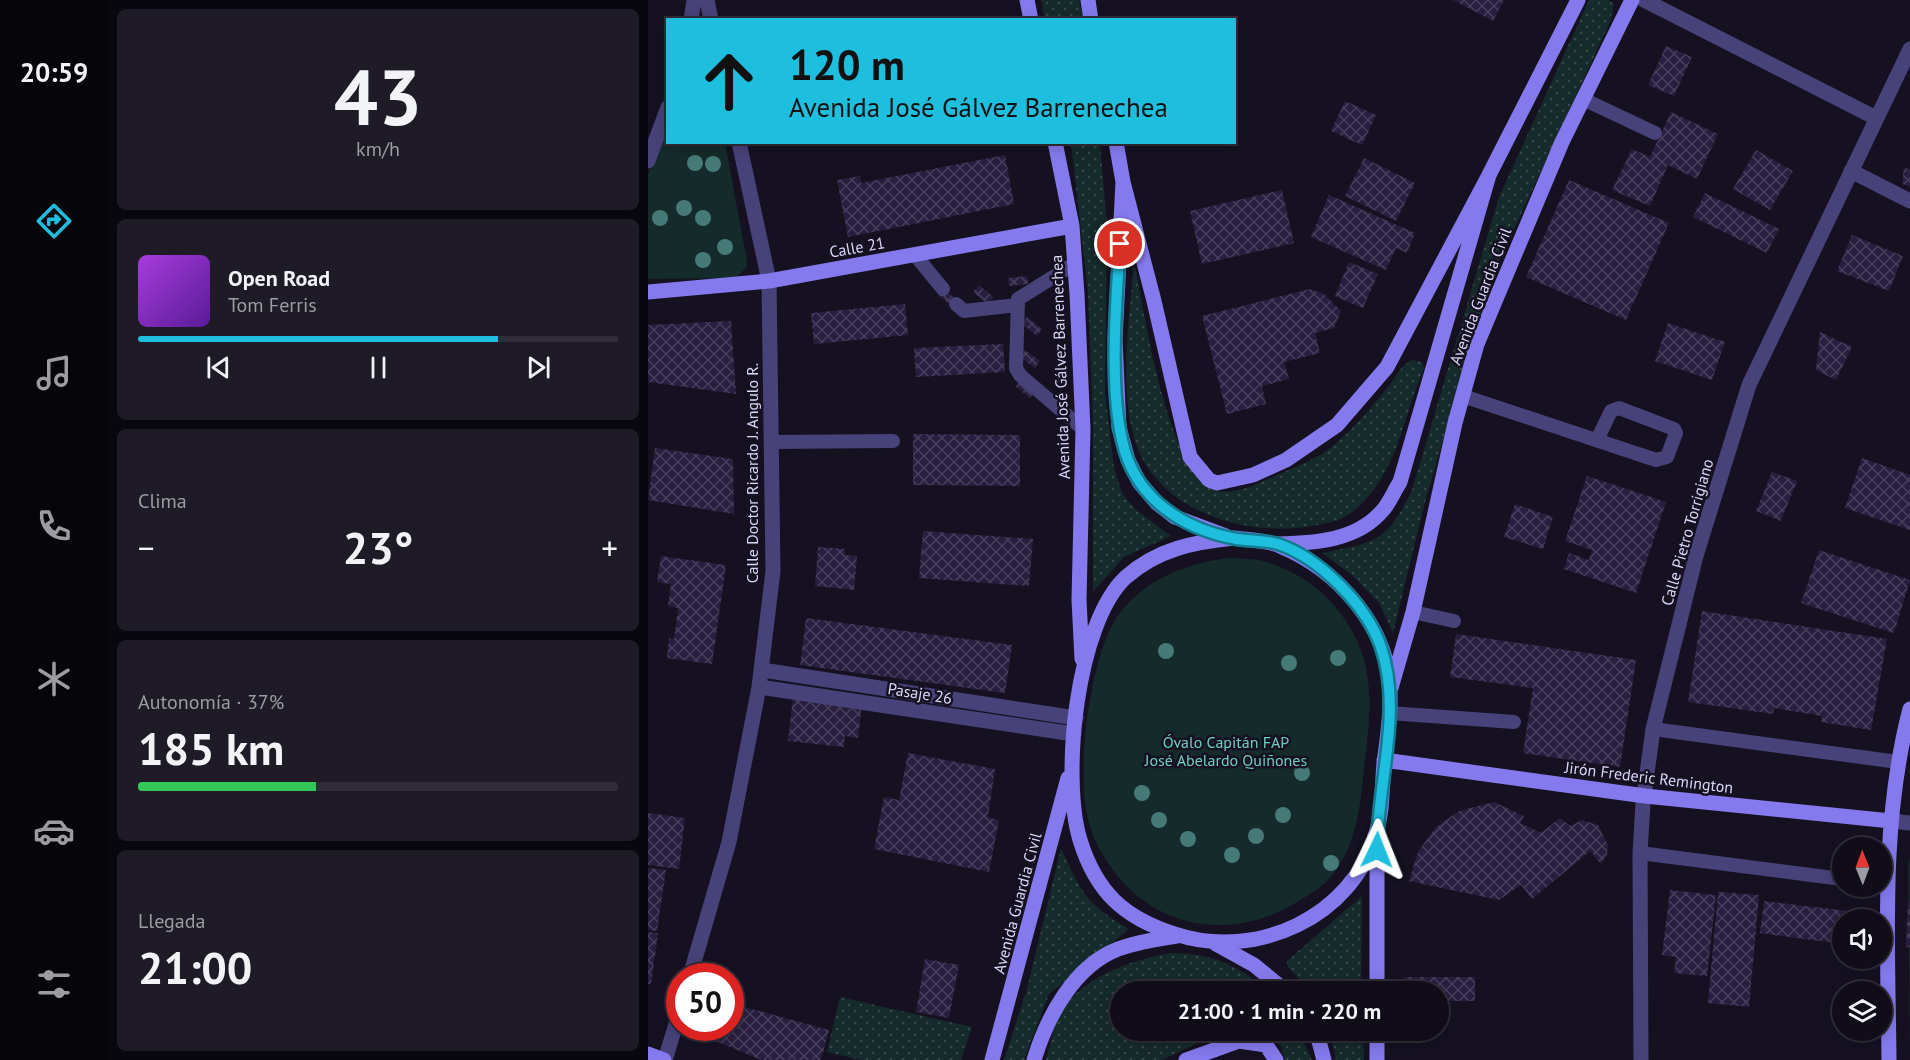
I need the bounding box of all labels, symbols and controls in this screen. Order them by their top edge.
text: 120 m [789,37,905,92]
icon: ahead [690,42,768,120]
text: 43 [334,46,422,147]
text: 20:59 [20,55,88,89]
text: Avenida José Gálvez Barrenechea [789,90,1168,124]
text: km/h [356,136,400,162]
icon: directions [33,200,75,242]
pin [1094,218,1145,269]
street label: Avenida Guardia Civil [1445,224,1515,367]
icon: arrive [1103,227,1136,260]
street label: Calle 21 [828,232,886,262]
street label: Avenida José Gálvez Barrenechea [1046,254,1074,480]
text: Open Road [228,264,330,292]
text: Tom Ferris [228,292,317,318]
icon: previous [202,351,235,384]
icon: pause [362,351,395,384]
icon: next [522,351,555,384]
icon: music [33,352,75,394]
street label: Calle Doctor Ricardo J. Angulo R. [742,363,762,583]
street label: Calle Pietro Torrigiano [1656,456,1718,608]
text: Clima [138,488,187,514]
icon: phone [33,505,75,547]
text: 23° [343,518,413,576]
text: − [138,526,155,569]
text: + [601,526,618,569]
icon: climate [33,658,75,700]
street label: Pasaje 26 [886,678,954,708]
text: Autonomía · 37% [138,689,284,715]
text: 185 km [138,719,284,777]
park label: Óvalo Capitán FAP José Abelardo Quiñones [1144,732,1307,770]
street label: Jirón Frederic Remington [1563,757,1734,797]
icon: car [33,810,75,852]
position arrow [1345,818,1409,882]
street label: Avenida Guardia Civil [989,830,1046,976]
north arrow [1832,837,1892,897]
map controls [1832,837,1892,1041]
text: Llegada [138,908,205,934]
button: sound [1832,909,1892,969]
text: 21:00 [138,938,252,996]
icon: filters [33,963,75,1005]
speed limit sign: 50 [666,963,744,1041]
button: layers [1832,981,1892,1041]
text: 21:00 · 1 min · 220 m [1178,997,1381,1025]

